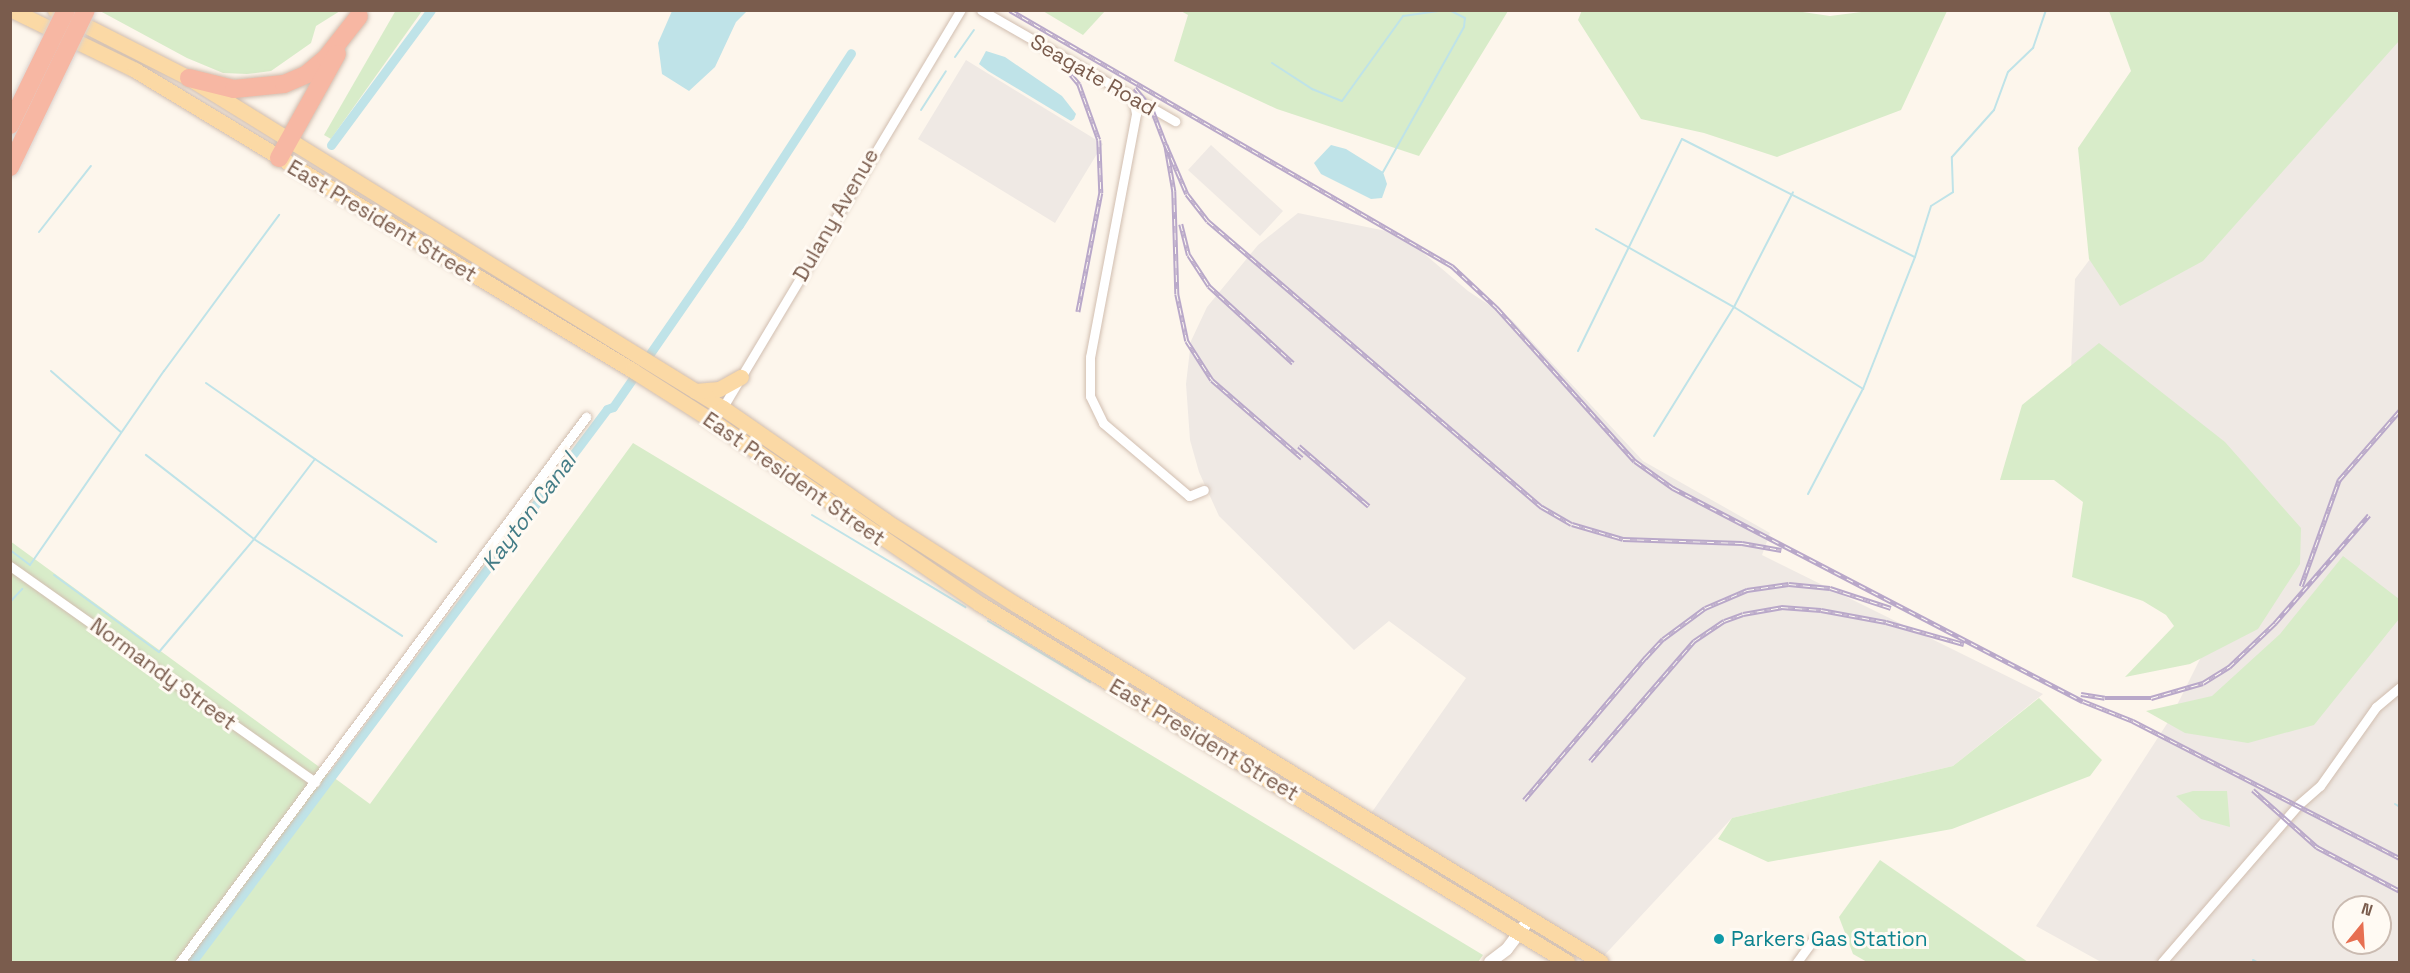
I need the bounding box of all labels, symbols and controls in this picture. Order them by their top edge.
street label: Seagate Road [1026,29,1160,121]
street label: Dulany Avenue [788,144,884,286]
street label: East President Street [283,155,481,287]
street label: East President Street [698,407,890,551]
water label: Kayton Canal [476,448,582,576]
street label: Normandy Street [85,613,241,735]
street label: East President Street [1105,674,1303,806]
north arrow [2332,895,2392,955]
text: N [2359,898,2375,921]
place label: Parkers Gas Station [1731,926,1928,952]
marker: Parkers Gas Station [1712,932,1726,946]

